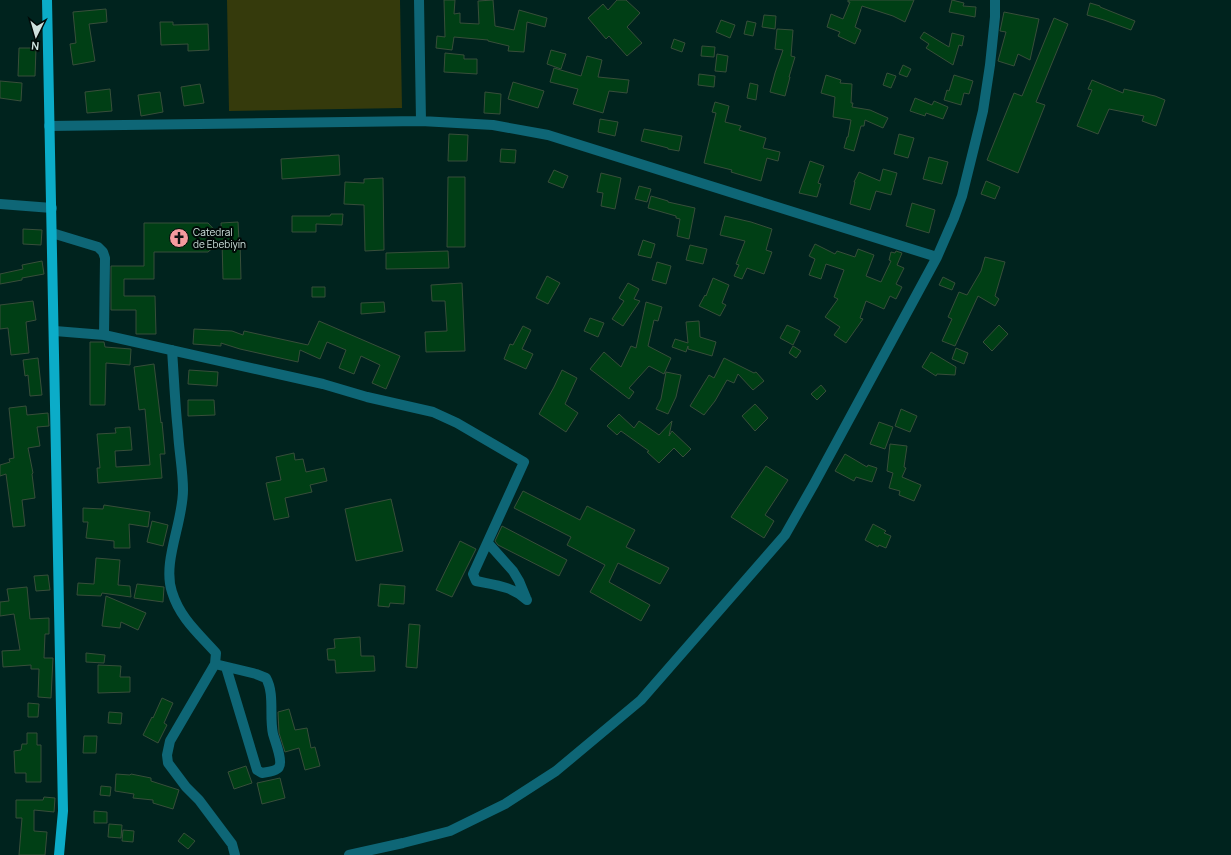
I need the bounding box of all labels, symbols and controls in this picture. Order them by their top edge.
north arrow [16,16,56,56]
text: N [30,39,40,54]
place label: Catedral de Ebebiyín [193,225,246,251]
church icon: Catedral de Ebebiyín [168,227,190,249]

